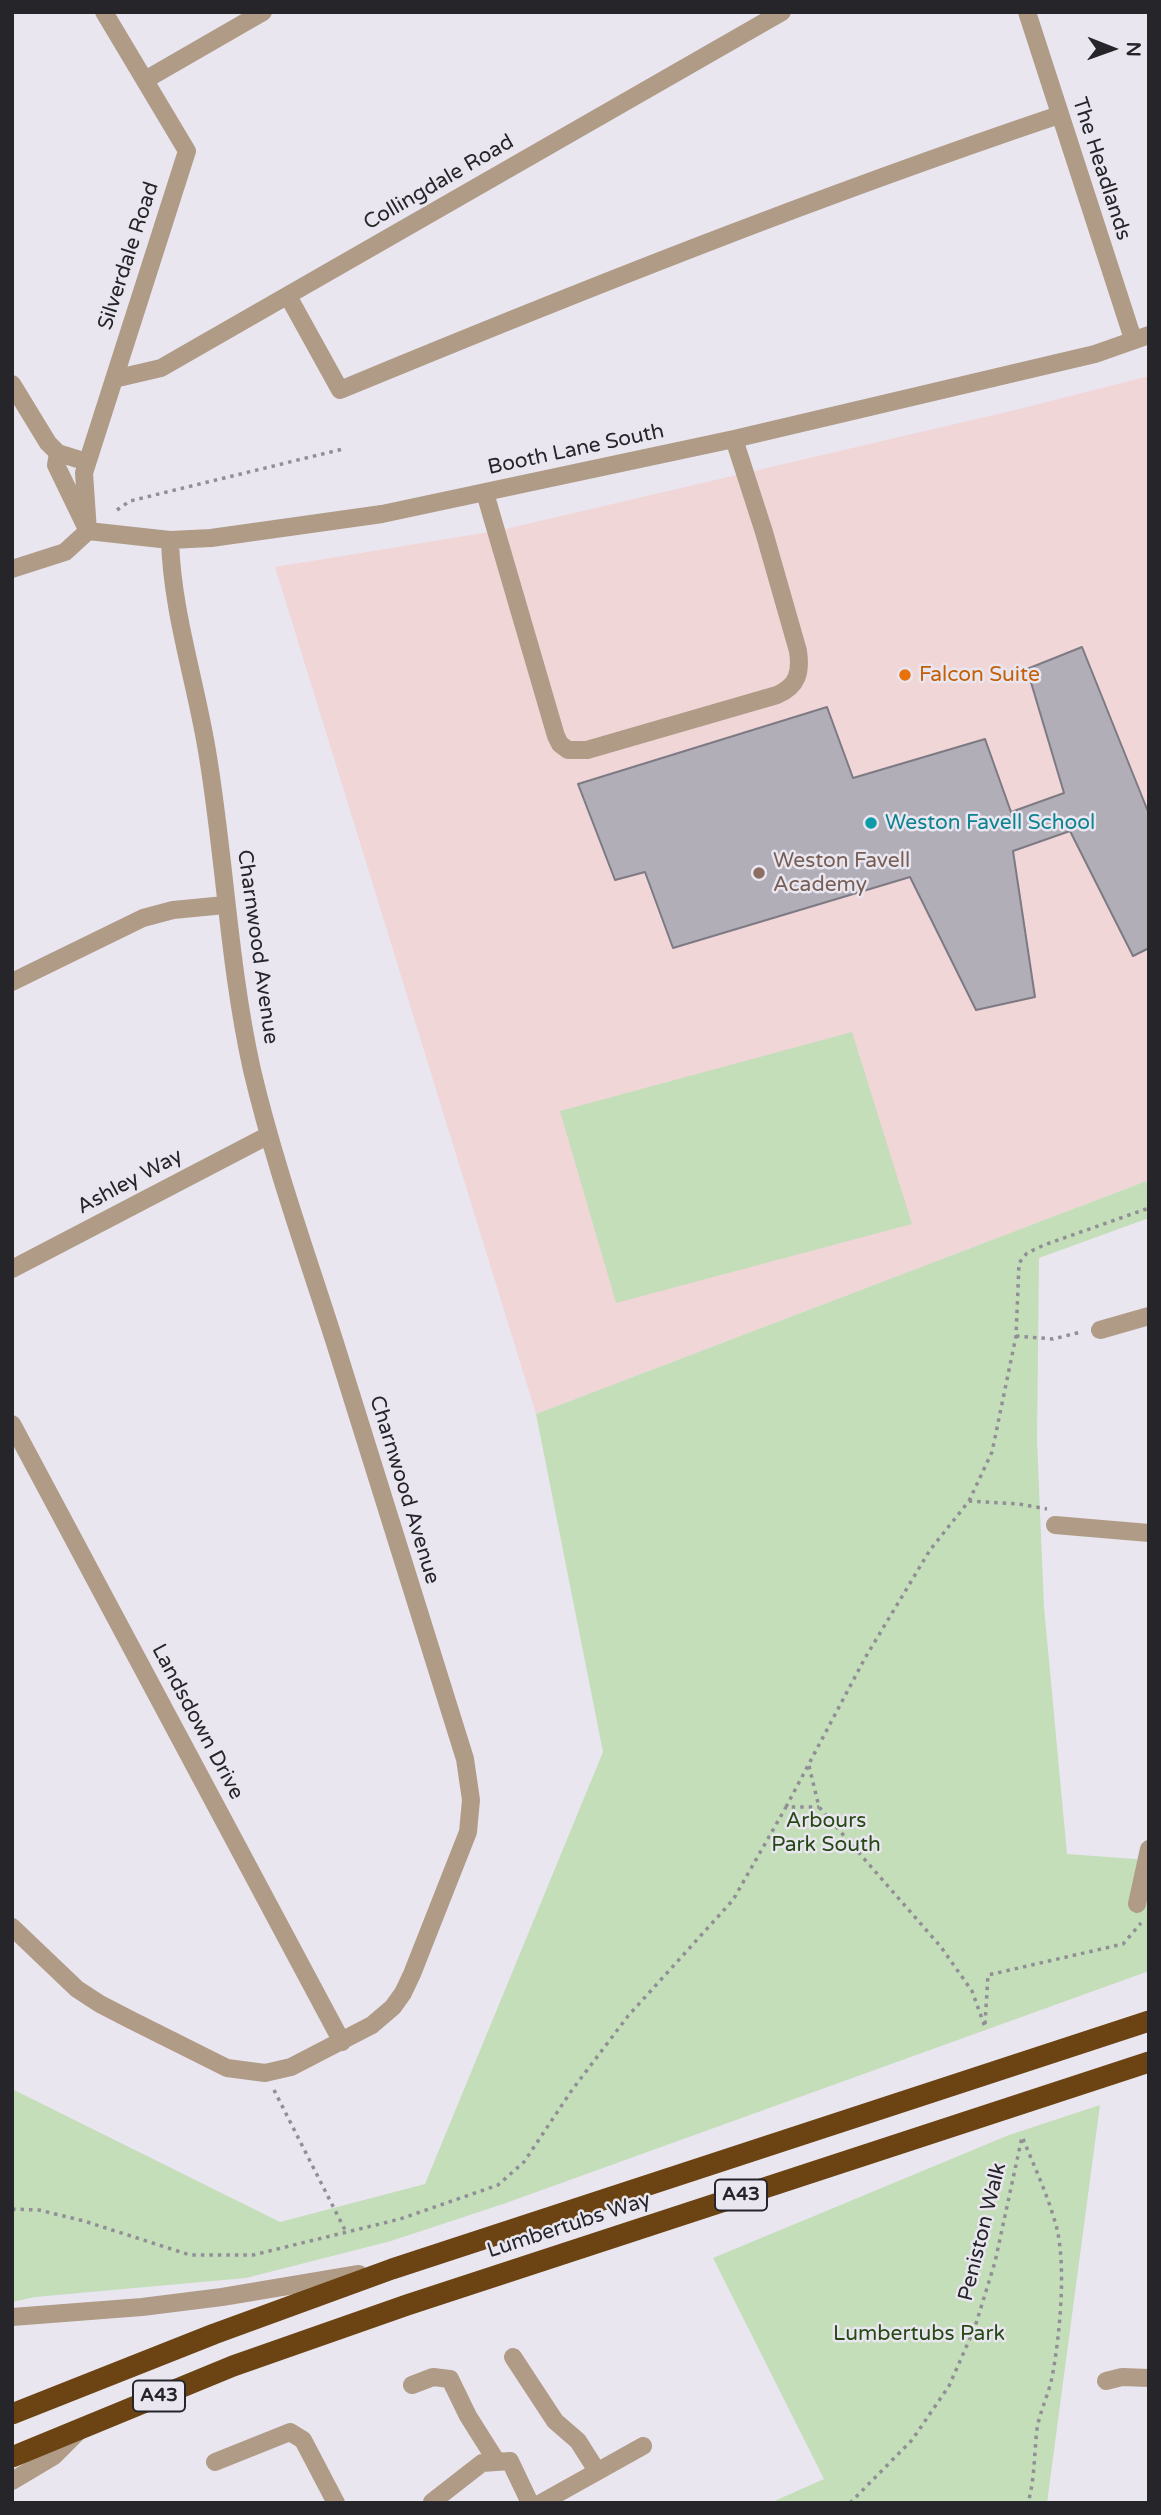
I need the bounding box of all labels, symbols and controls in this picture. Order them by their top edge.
north arrow [1077,14,1147,84]
text: N [1122,42,1144,57]
street label: The Headlands [1066,95,1136,243]
street label: Collingdale Road [359,130,519,236]
street label: Silverdale Road [93,179,165,333]
street label: Booth Lane South [486,419,666,481]
place label: Falcon Suite [919,662,1040,688]
marker: Falcon Suite [897,667,913,683]
place label: Weston Favell School [885,810,1095,836]
marker: Weston Favell School [863,815,879,831]
street label: Charnwood Avenue [231,848,283,1046]
place label: Weston Favell Academy [773,848,910,898]
marker: Weston Favell Academy [751,865,767,881]
street label: Ashley Way [73,1144,187,1220]
street label: Charnwood Avenue [363,1393,445,1587]
street label: Landsdown Drive [145,1640,249,1804]
park label: Arbours Park South [771,1808,881,1858]
street label: Peniston Walk [954,2160,1012,2304]
road number: A43 [715,2180,767,2210]
street label: Lumbertubs Way [484,2188,654,2264]
park label: Lumbertubs Park [833,2321,1005,2347]
road number: A43 [133,2380,185,2412]

